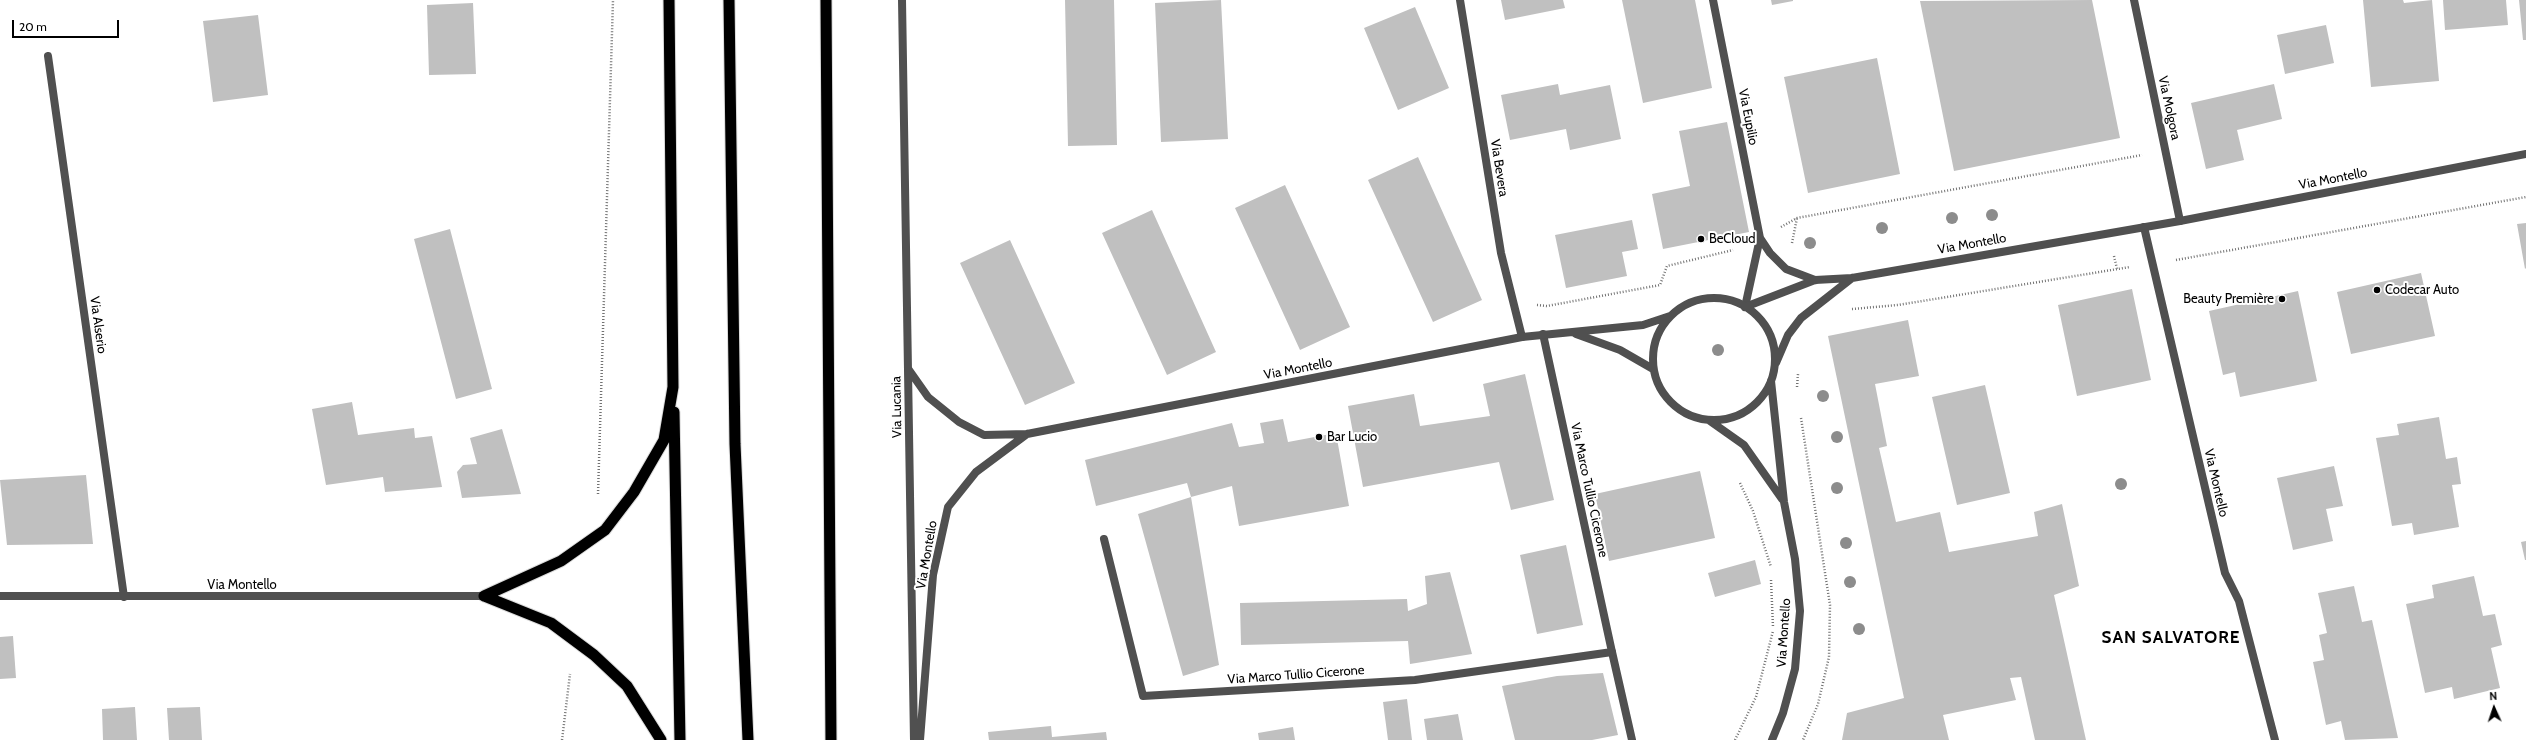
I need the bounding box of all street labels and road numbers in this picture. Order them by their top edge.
street label: Via Molgora [2155,75,2183,141]
street label: Via Eupilio [1735,87,1761,147]
street label: Via Bevera [1487,138,1511,198]
street label: Via Montello [2297,165,2369,193]
street label: Via Montello [1937,230,2007,258]
street label: Via Alserio [86,295,110,355]
street label: Via Montello [1262,355,1334,383]
street label: Via Lucania [889,376,905,438]
street label: Via Marco Tullio Cicerone [1567,421,1611,559]
street label: Via Montello [2201,447,2231,519]
street label: Via Montello [913,520,941,590]
street label: Via Montello [207,577,277,593]
street label: Via Montello [1774,598,1794,668]
street label: Via Marco Tullio Cicerone [1227,662,1365,688]

